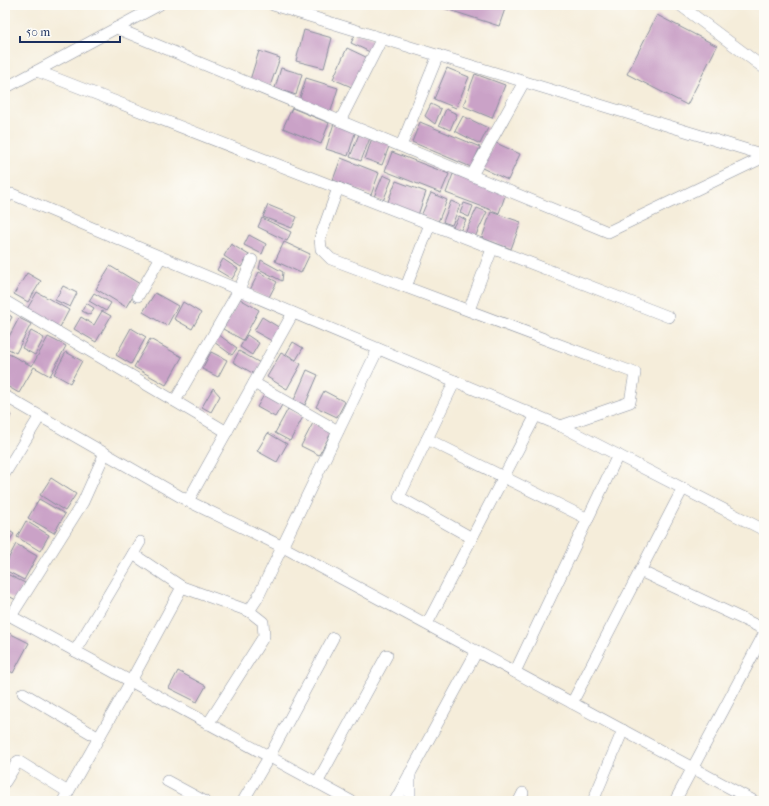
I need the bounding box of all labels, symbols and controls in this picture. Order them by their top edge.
scale bar [20,18,120,44]
text: 50 m [26,25,50,39]

